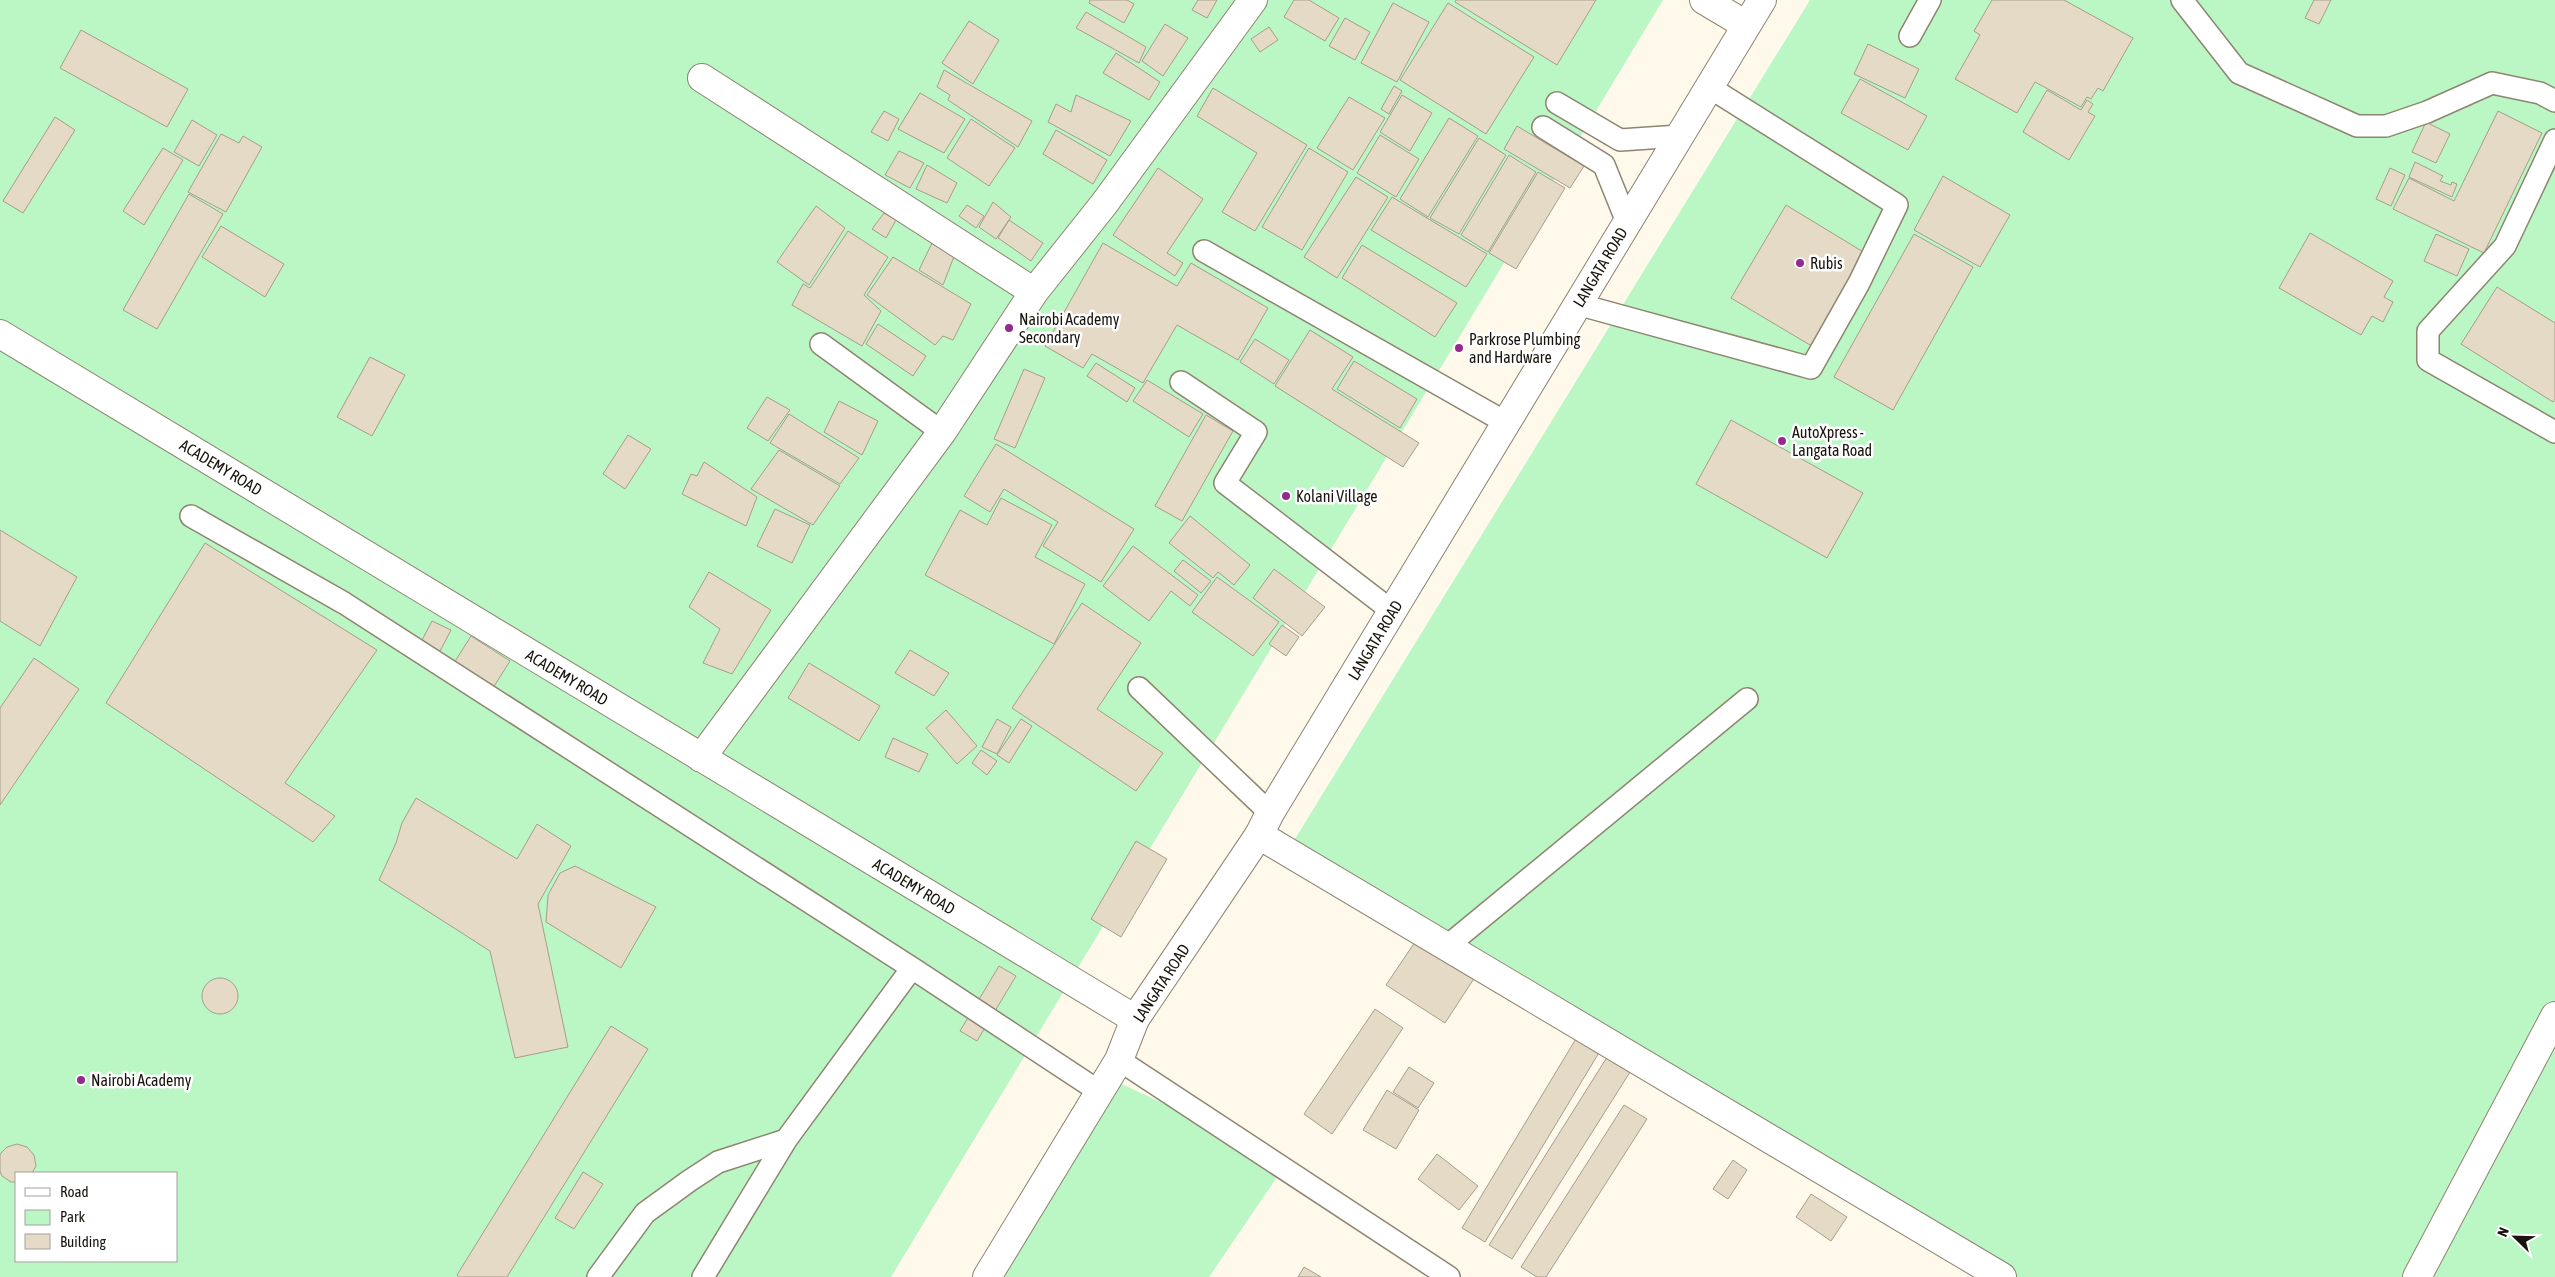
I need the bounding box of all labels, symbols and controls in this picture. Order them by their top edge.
street label: LANGATA ROAD [1569,224,1631,310]
place label: Rubis [1810,254,1843,272]
marker: Rubis [1794,257,1806,269]
place label: Nairobi Academy Secondary [1019,310,1120,347]
marker: Nairobi Academy Secondary [1003,322,1015,334]
place label: Parkrose Plumbing and Hardware [1469,330,1580,366]
marker: Parkrose Plumbing and Hardware [1453,342,1465,354]
place label: AutoXpress - Langata Road [1792,423,1872,460]
street label: ACADEMY ROAD [177,435,265,499]
marker: AutoXpress - Langata Road [1776,435,1788,447]
place label: Kolani Village [1296,487,1378,506]
marker: Kolani Village [1280,490,1292,502]
street label: LANGATA ROAD [1344,597,1406,683]
street label: ACADEMY ROAD [523,645,611,709]
street label: ACADEMY ROAD [870,854,958,918]
street label: LANGATA ROAD [1129,941,1193,1025]
place label: Nairobi Academy [91,1071,192,1090]
marker: Nairobi Academy [75,1074,87,1086]
legend [15,1172,178,1262]
text: Road [60,1183,89,1200]
text: Park [60,1208,85,1225]
north arrow [2490,1212,2540,1262]
text: N [2494,1225,2512,1239]
text: Building [60,1233,106,1250]

